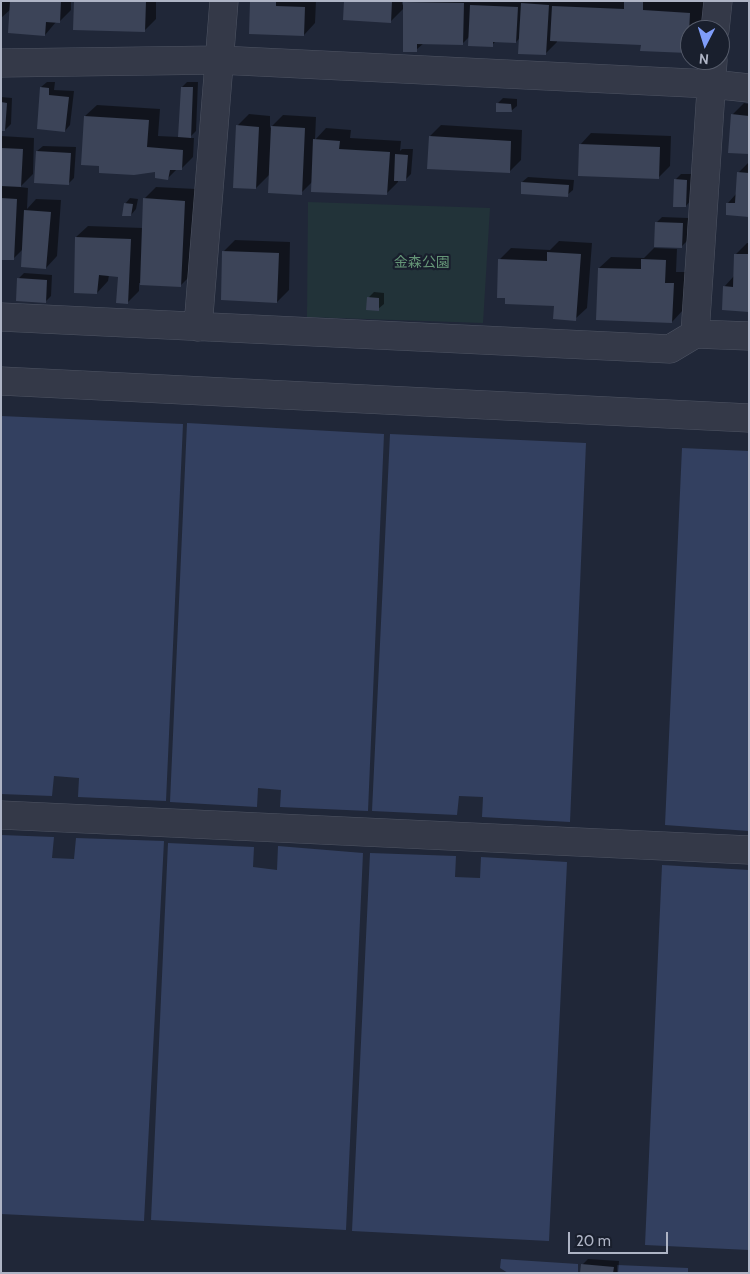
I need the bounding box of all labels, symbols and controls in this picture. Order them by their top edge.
north arrow [680,20,730,70]
text: N [698,50,709,68]
park label: 金森公園 [394,255,450,271]
scale bar [570,1222,670,1254]
text: 20 m [576,1232,611,1250]

